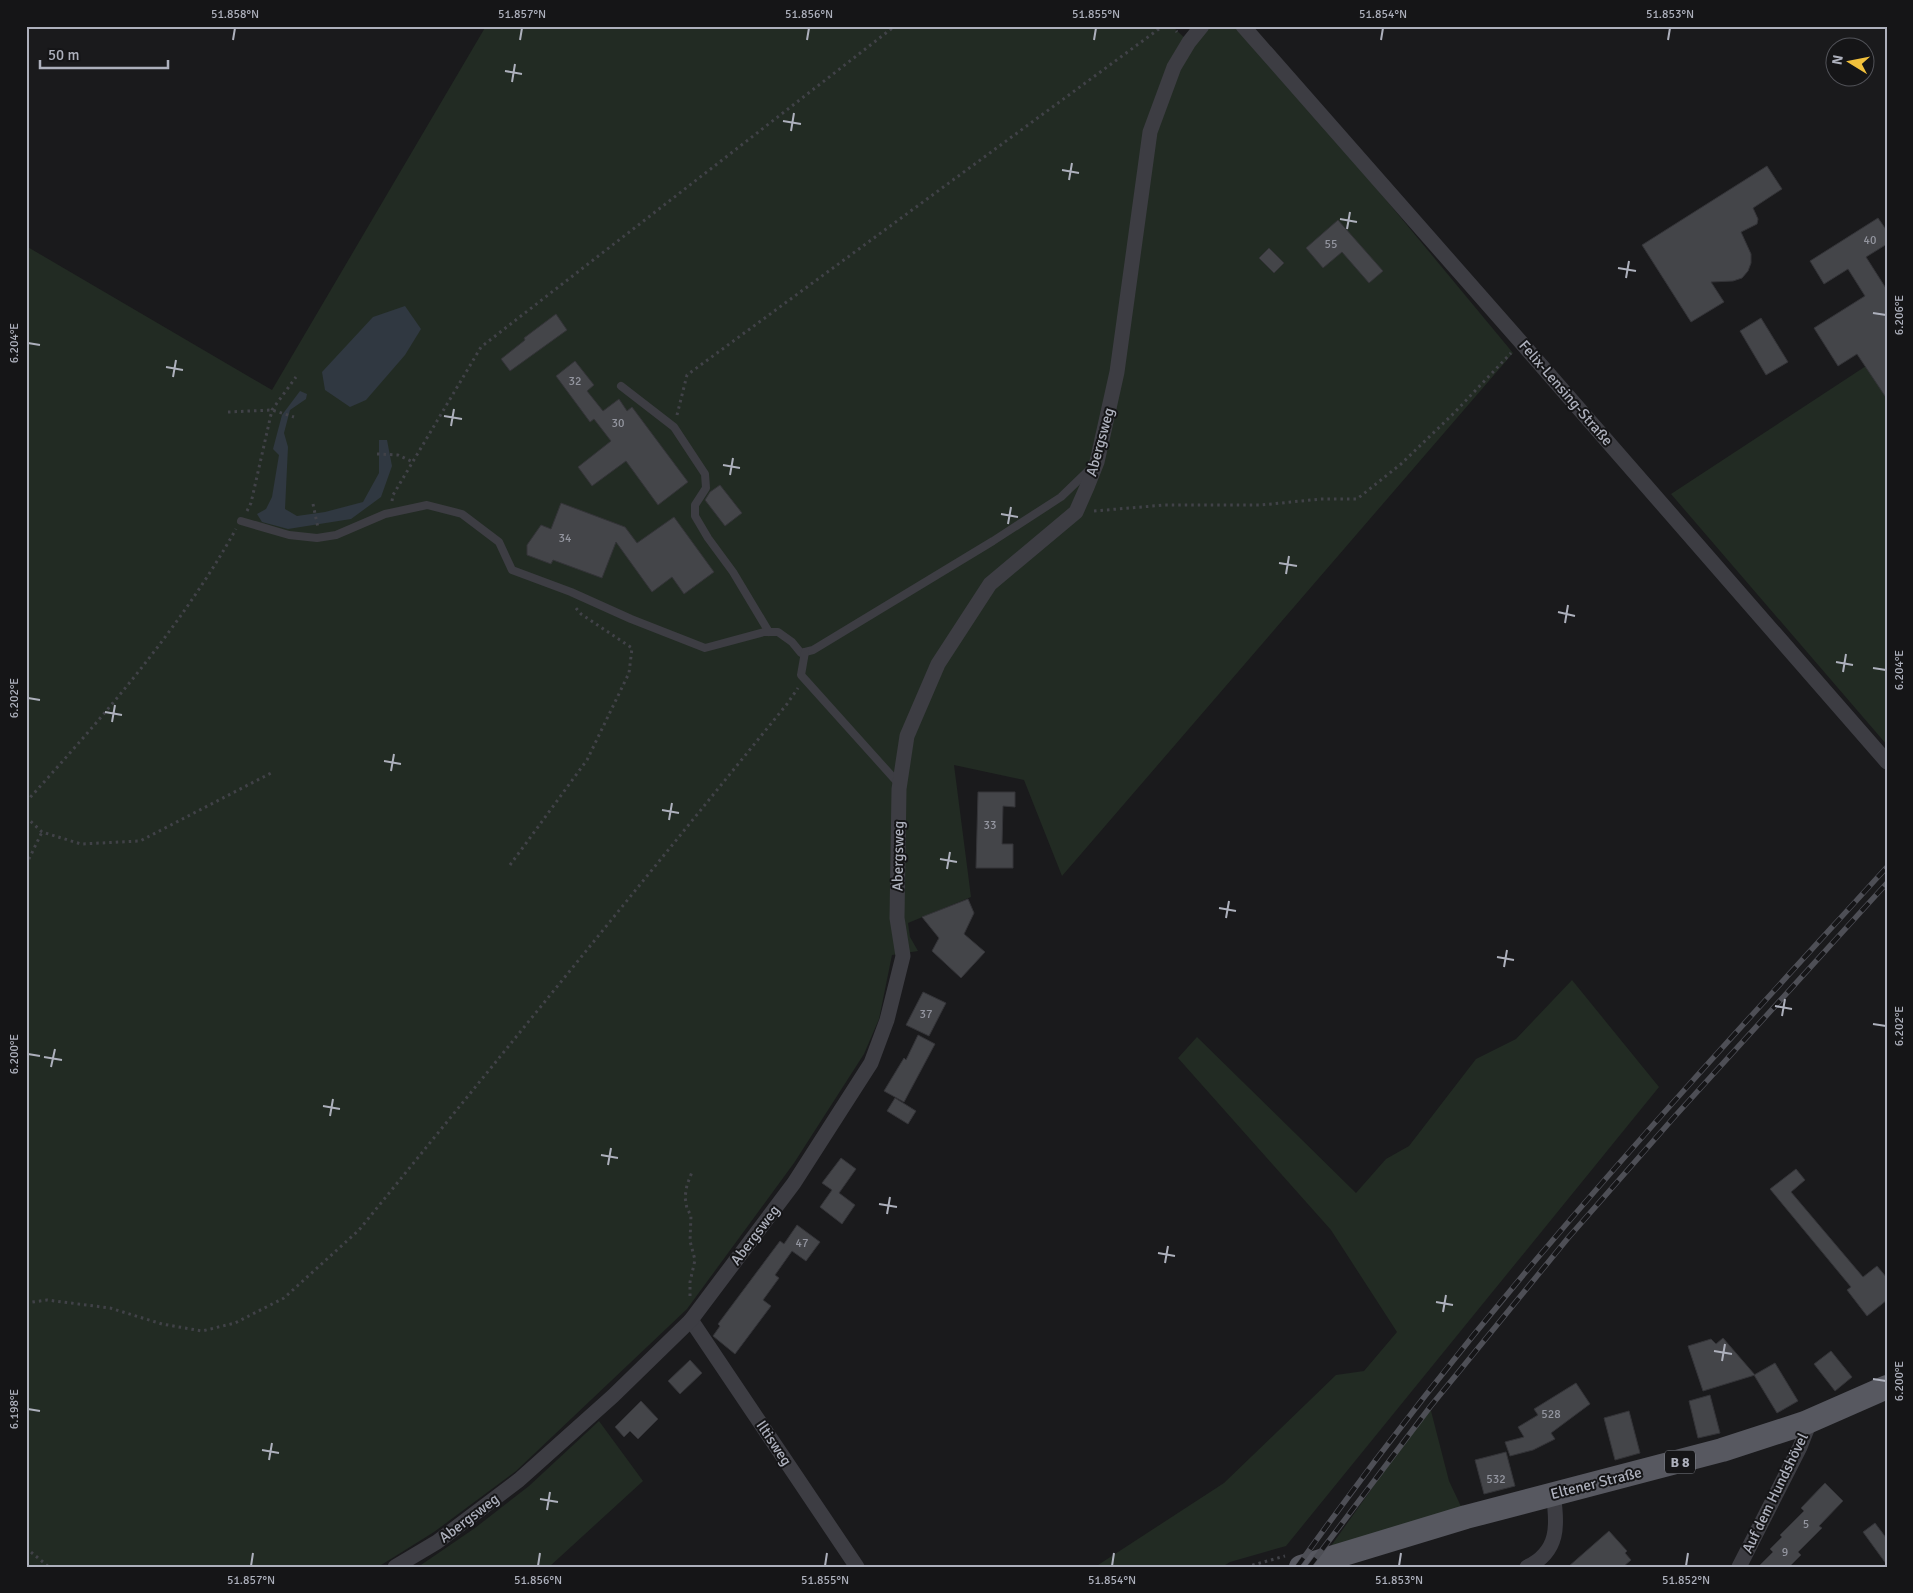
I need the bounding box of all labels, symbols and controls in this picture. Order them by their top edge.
text: 51.858°N [211,7,259,22]
text: 51.857°N [498,7,546,22]
text: 51.856°N [785,7,833,22]
text: 51.855°N [1072,7,1120,22]
text: 51.854°N [1359,7,1407,22]
text: 51.853°N [1646,7,1694,22]
scale bar [40,38,168,70]
north arrow [1826,38,1876,88]
text: 50 m [48,46,79,64]
text: N [1828,54,1847,66]
house number: 40 [1864,233,1876,248]
house number: 55 [1325,237,1337,252]
text: 6.206°E [1892,295,1907,335]
text: 6.204°E [7,323,22,363]
street label: Felix-Lensing-Straße [1515,337,1617,449]
house number: 32 [569,374,581,389]
street label: Abergsweg [1082,406,1118,478]
house number: 30 [612,416,624,431]
house number: 34 [559,531,572,546]
text: 6.204°E [1892,650,1907,690]
text: 6.202°E [7,678,22,718]
house number: 33 [984,818,996,833]
street label: Abergsweg [888,821,908,891]
text: 6.202°E [1892,1006,1907,1046]
house number: 37 [920,1007,932,1022]
text: 6.200°E [7,1034,22,1074]
street label: Abergsweg [727,1201,783,1269]
house number: 47 [796,1236,808,1251]
text: 6.200°E [1892,1361,1907,1401]
text: 6.198°E [7,1389,22,1429]
house number: 528 [1541,1407,1561,1422]
street label: Iltisweg [752,1417,796,1469]
street label: Auf dem Hundshövel [1738,1430,1812,1556]
road number: B 8 [1665,1450,1695,1474]
street label: Eltener Straße [1549,1463,1643,1503]
house number: 532 [1486,1472,1506,1487]
street label: Abergsweg [435,1490,503,1546]
house number: 5 [1803,1517,1809,1532]
house number: 9 [1782,1545,1788,1560]
text: 51.857°N [227,1573,275,1588]
text: 51.856°N [514,1573,562,1588]
text: 51.855°N [801,1573,849,1588]
text: 51.854°N [1088,1573,1136,1588]
text: 51.853°N [1375,1573,1423,1588]
text: 51.852°N [1662,1573,1710,1588]

